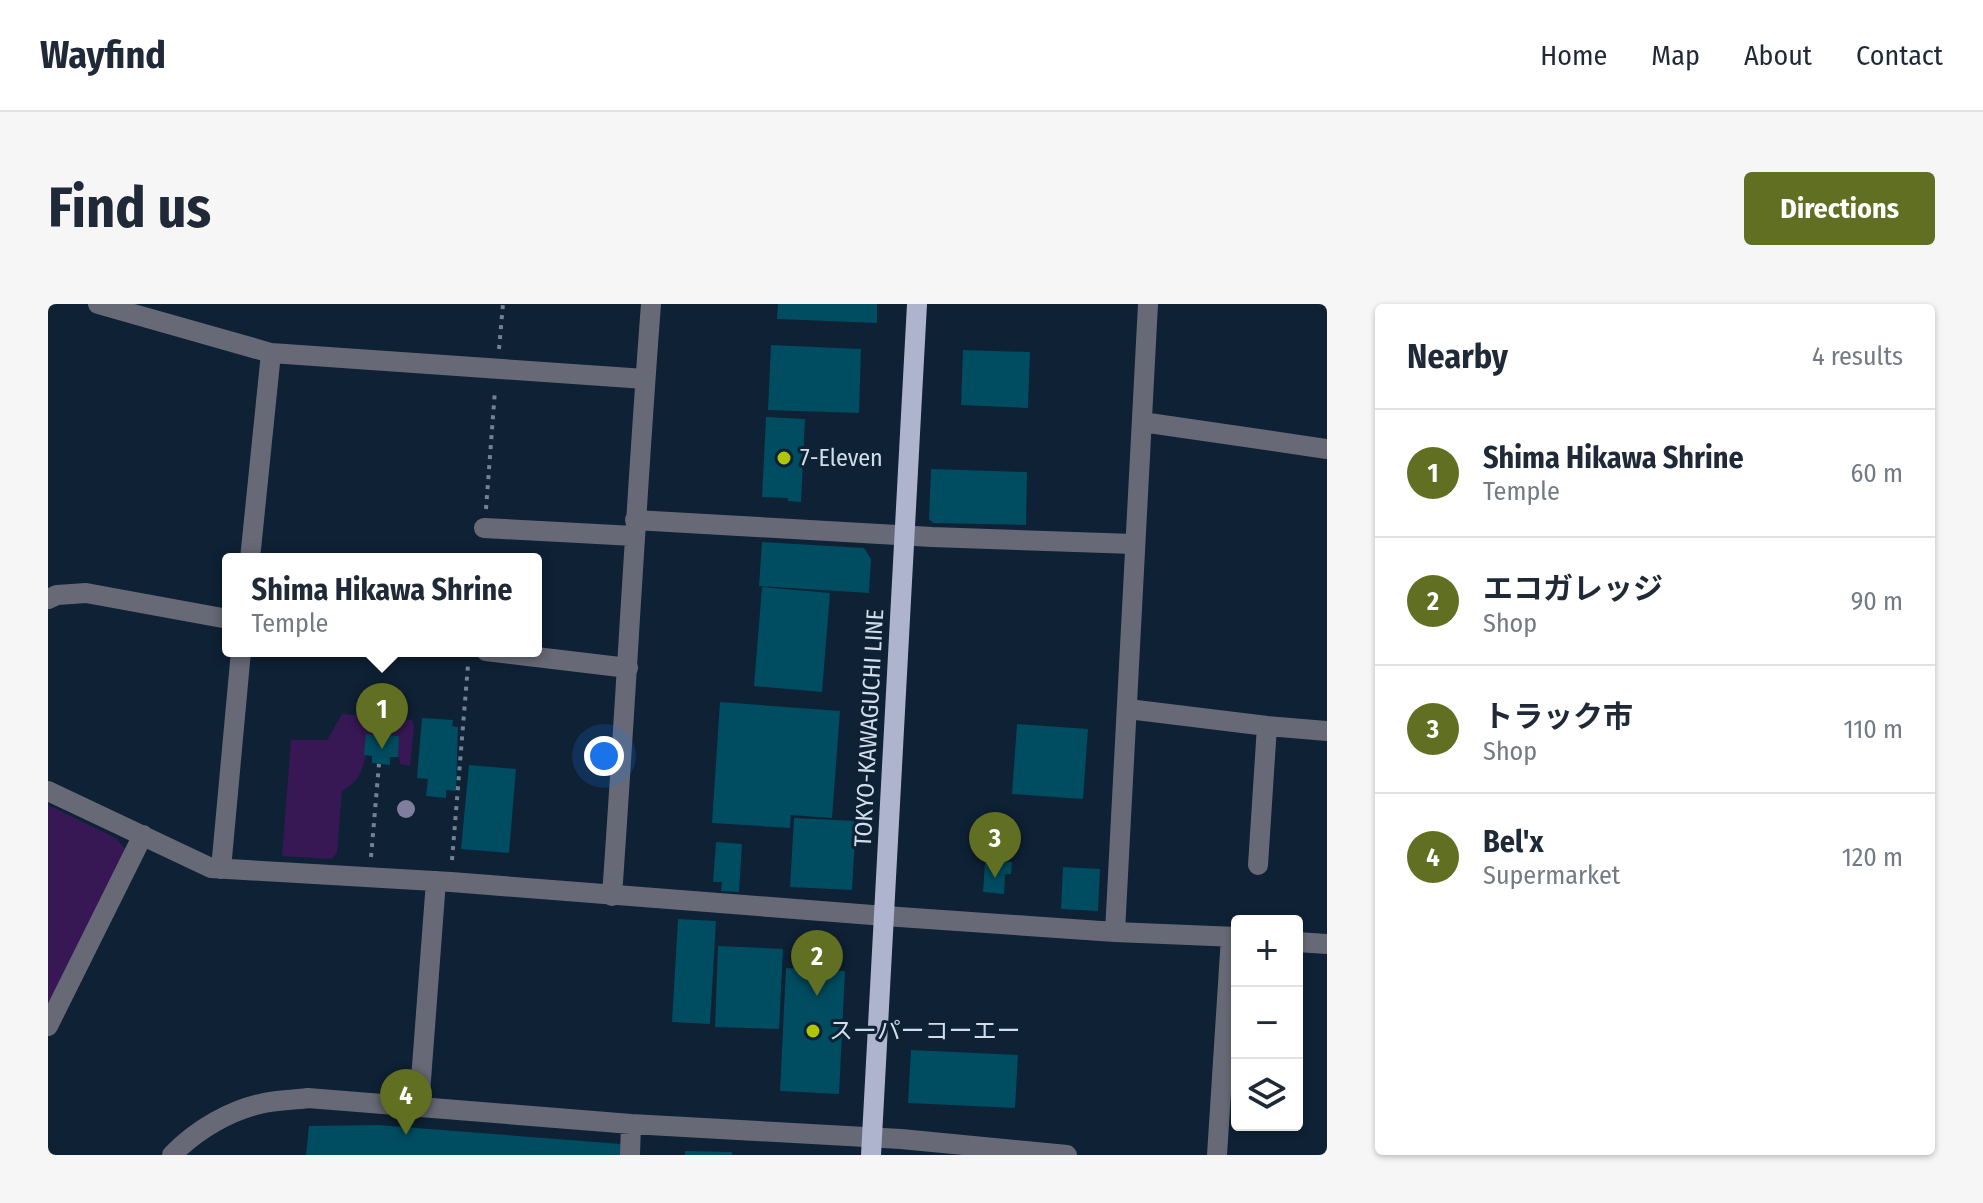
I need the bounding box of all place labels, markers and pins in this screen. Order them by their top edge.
place label: 7-Eleven [800,444,883,472]
marker: 7-Eleven [775,449,793,467]
pin: 1 [356,683,408,749]
pin: 3 [969,812,1021,878]
pin: 2 [791,930,843,996]
place label: スーパーコーエー [829,1017,1021,1045]
marker: スーパーコーエー [804,1022,822,1040]
pin: 4 [380,1069,432,1135]

